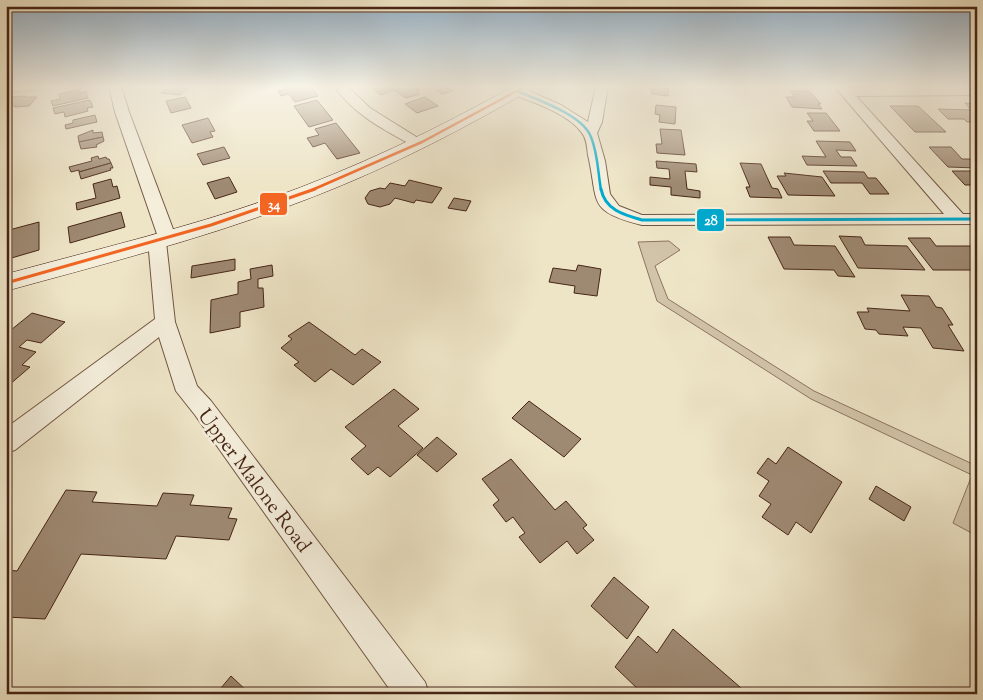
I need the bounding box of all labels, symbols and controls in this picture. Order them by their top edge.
line badge: 34 [259,192,288,216]
text: 34 [268,196,280,216]
line badge: 28 [696,208,725,232]
text: 28 [704,212,718,232]
street label: Upper Malone Road [189,404,317,560]

